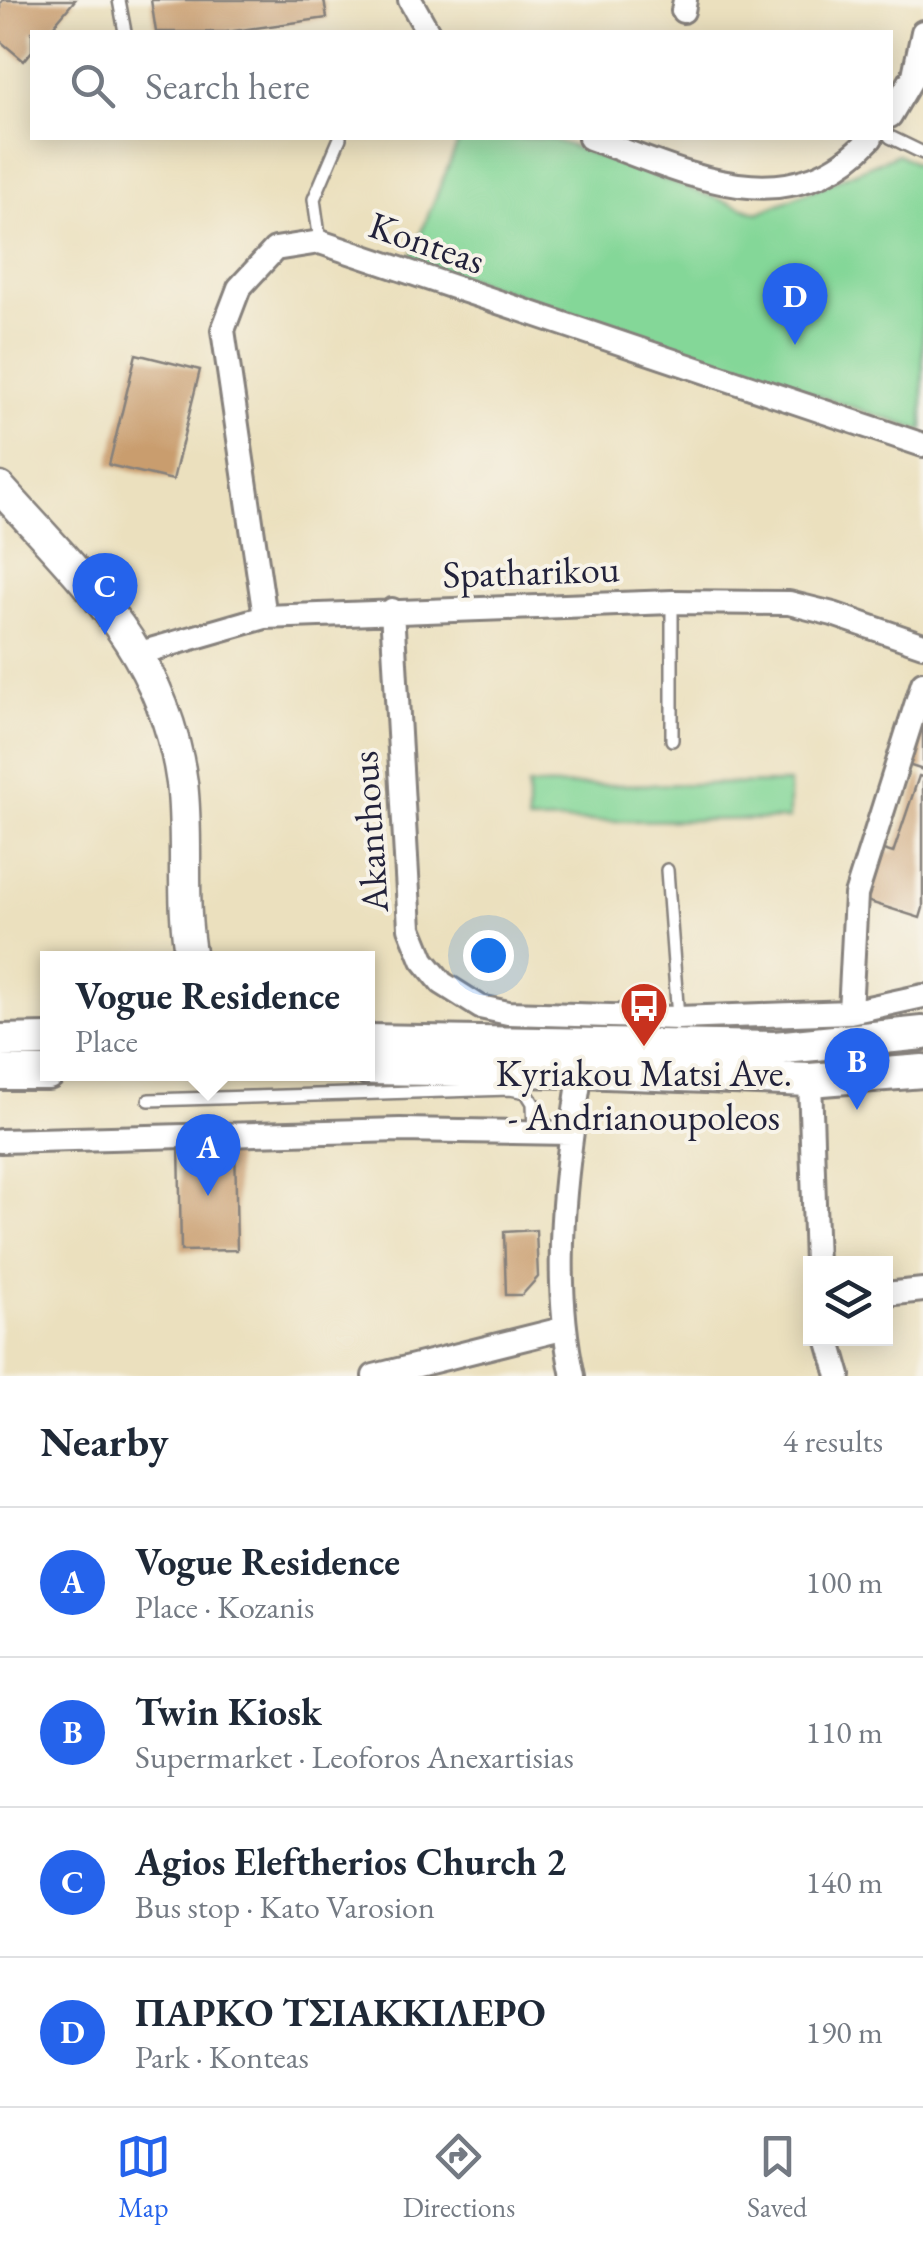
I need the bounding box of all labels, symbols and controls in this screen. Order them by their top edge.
search box [30,30,893,140]
icon: search [65,58,120,113]
text: Search here [145,61,310,110]
street label: Konteas [363,199,491,285]
pin: D [762,262,828,345]
street label: Spatharikou [442,543,620,599]
pin: C [72,552,138,635]
street label: Akanthous [339,750,399,915]
your location [463,930,514,981]
popup [40,951,375,1081]
text: Vogue Residence [75,971,340,1020]
bus stop icon: Kyriakou Matsi Ave. - Andrianoupoleos [618,980,670,1048]
text: Place [75,1020,138,1062]
pin: B [824,1028,890,1110]
place label: Kyriakou Matsi Ave. - Andrianoupoleos [496,1048,792,1141]
pin: A [176,1114,240,1196]
map controls [803,1256,893,1346]
button: layers [803,1256,893,1346]
text: Nearby [40,1414,169,1469]
text: 4 results [783,1420,883,1462]
text: Vogue Residence [135,1537,400,1586]
text: A [61,1561,84,1603]
text: 100 m [806,1561,883,1603]
text: Place · Kozanis [135,1586,314,1628]
text: Twin Kiosk [135,1687,322,1736]
text: B [62,1711,83,1753]
text: 110 m [806,1711,883,1753]
text: Supermarket · Leoforos Anexartisias [135,1736,574,1778]
text: Agios Eleftherios Church 2 [135,1837,566,1886]
text: C [61,1861,84,1903]
text: 140 m [806,1861,883,1903]
text: Bus stop · Kato Varosion [135,1886,435,1928]
text: ΠΑΡΚΟ ΤΣΙΑΚΚΙΛΕΡΟ [135,1987,546,2036]
text: D [60,2011,85,2053]
text: 190 m [806,2011,883,2053]
text: Park · Konteas [135,2036,309,2078]
tab: Map [116,2129,171,2225]
tab: Directions [403,2129,515,2225]
tab: Saved [747,2129,807,2225]

